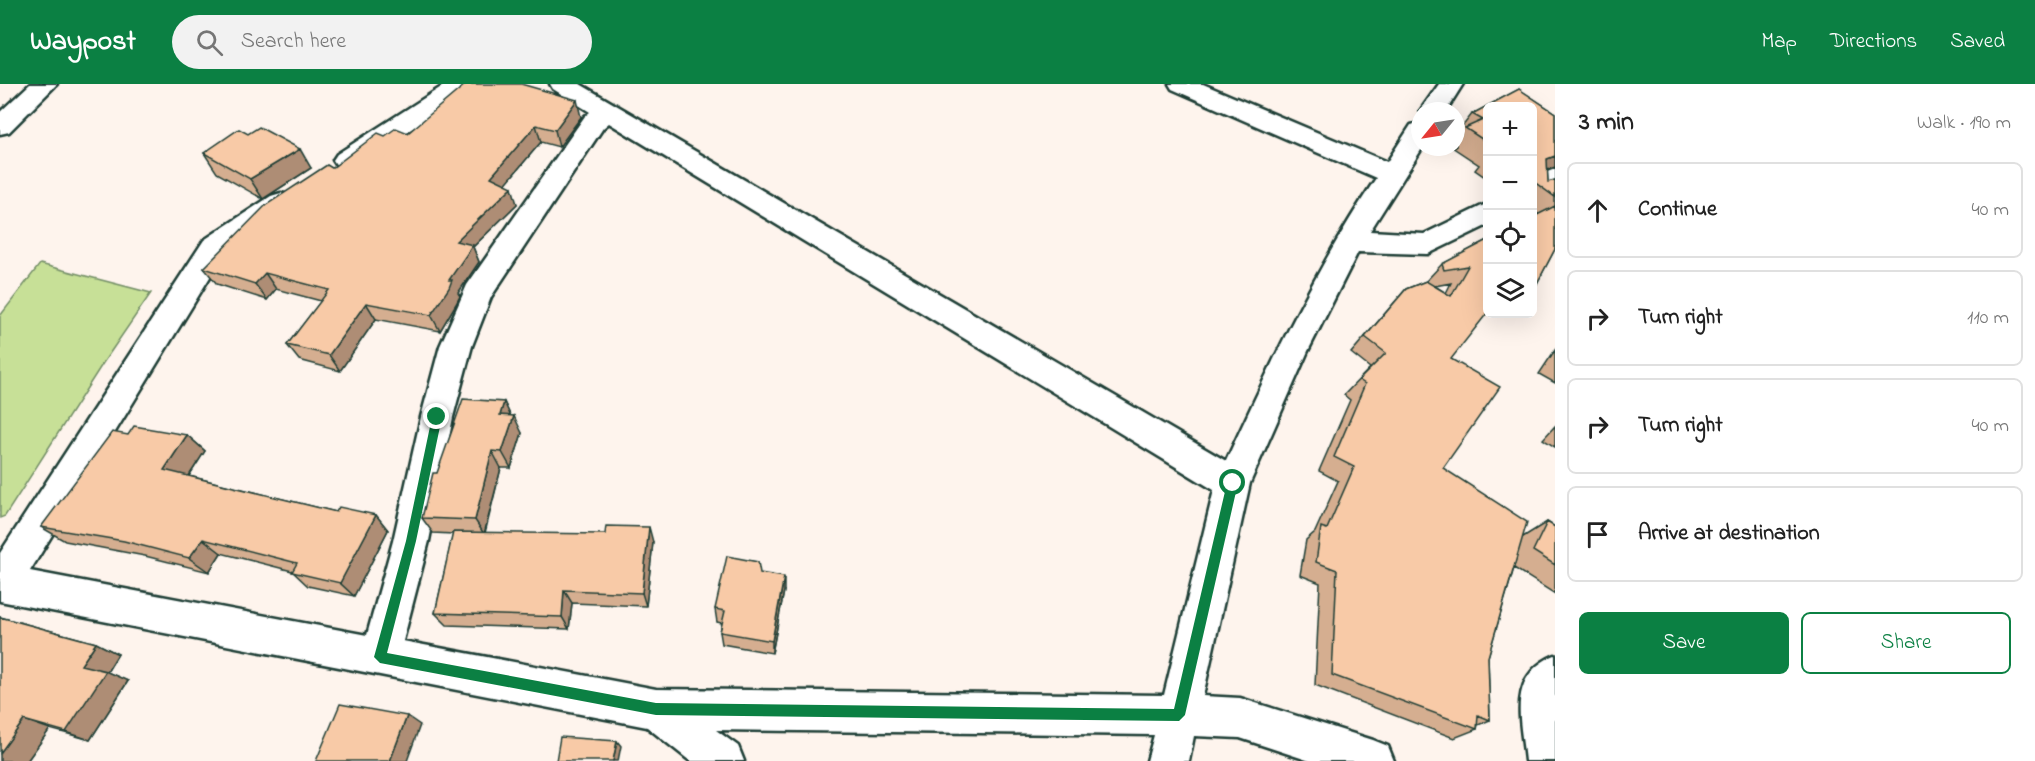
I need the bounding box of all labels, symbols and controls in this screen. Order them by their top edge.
search box [172,15,592,69]
text: Waypost [30,22,136,63]
icon: search [193,26,226,59]
text: Search here [241,26,346,58]
text: Map [1761,27,1797,57]
text: Directions [1830,27,1917,57]
text: Saved [1950,27,2005,57]
north arrow [1411,102,1465,156]
map controls [1483,102,1537,318]
button: + [1483,102,1537,156]
text: 3 min [1579,104,1634,142]
text: Walk · 190 m [1917,109,2011,138]
button: − [1483,156,1537,210]
icon: ahead [1581,194,1614,227]
text: Continue [1638,194,1717,226]
text: 40 m [1972,196,2009,225]
button: locate [1483,210,1537,264]
button: layers [1483,264,1537,318]
icon: right [1581,302,1614,335]
text: Turn right [1638,302,1723,334]
text: 110 m [1967,304,2009,333]
route end [423,403,449,429]
icon: right [1581,410,1614,443]
text: Turn right [1638,410,1723,442]
text: 40 m [1972,412,2009,441]
route start [1219,469,1245,495]
icon: arrive [1581,518,1614,551]
text: Arrive at destination [1638,518,1820,550]
button: Save [1579,612,1789,674]
button: Share [1801,612,2011,674]

